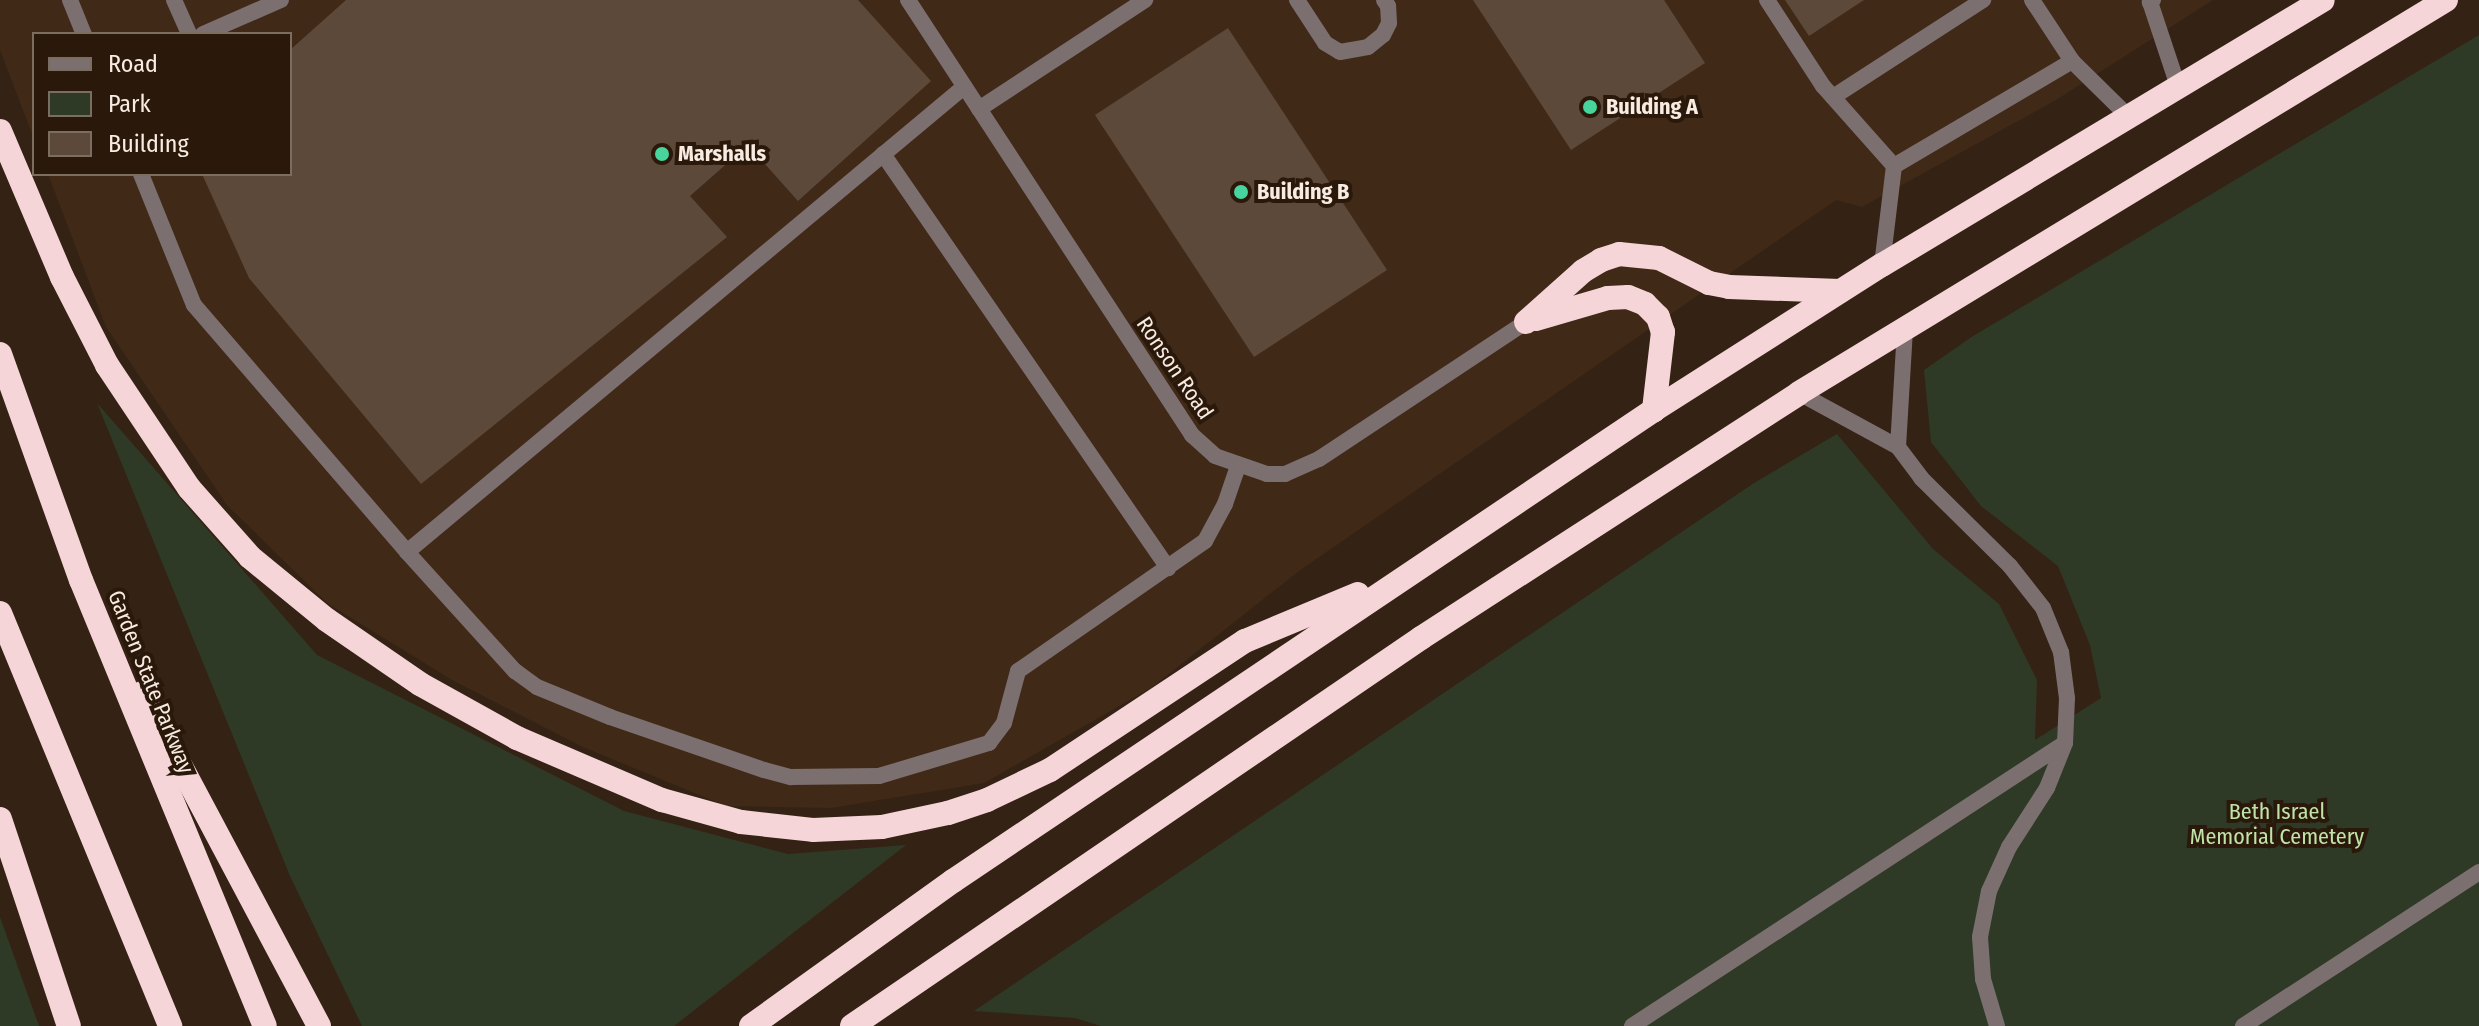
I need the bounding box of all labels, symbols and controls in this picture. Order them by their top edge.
legend [32,32,292,176]
text: Road [108,50,158,78]
text: Park [108,90,151,118]
place label: Building A [1606,94,1698,120]
marker: Building A [1581,98,1599,116]
text: Building [108,130,189,158]
place label: Marshalls [678,141,766,167]
marker: Marshalls [653,145,671,163]
place label: Building B [1257,179,1349,205]
marker: Building B [1232,183,1250,201]
street label: Ronson Road [1131,312,1219,424]
street label: Garden State Parkway [102,587,200,777]
park label: Beth Israel Memorial Cemetery [2190,798,2364,850]

